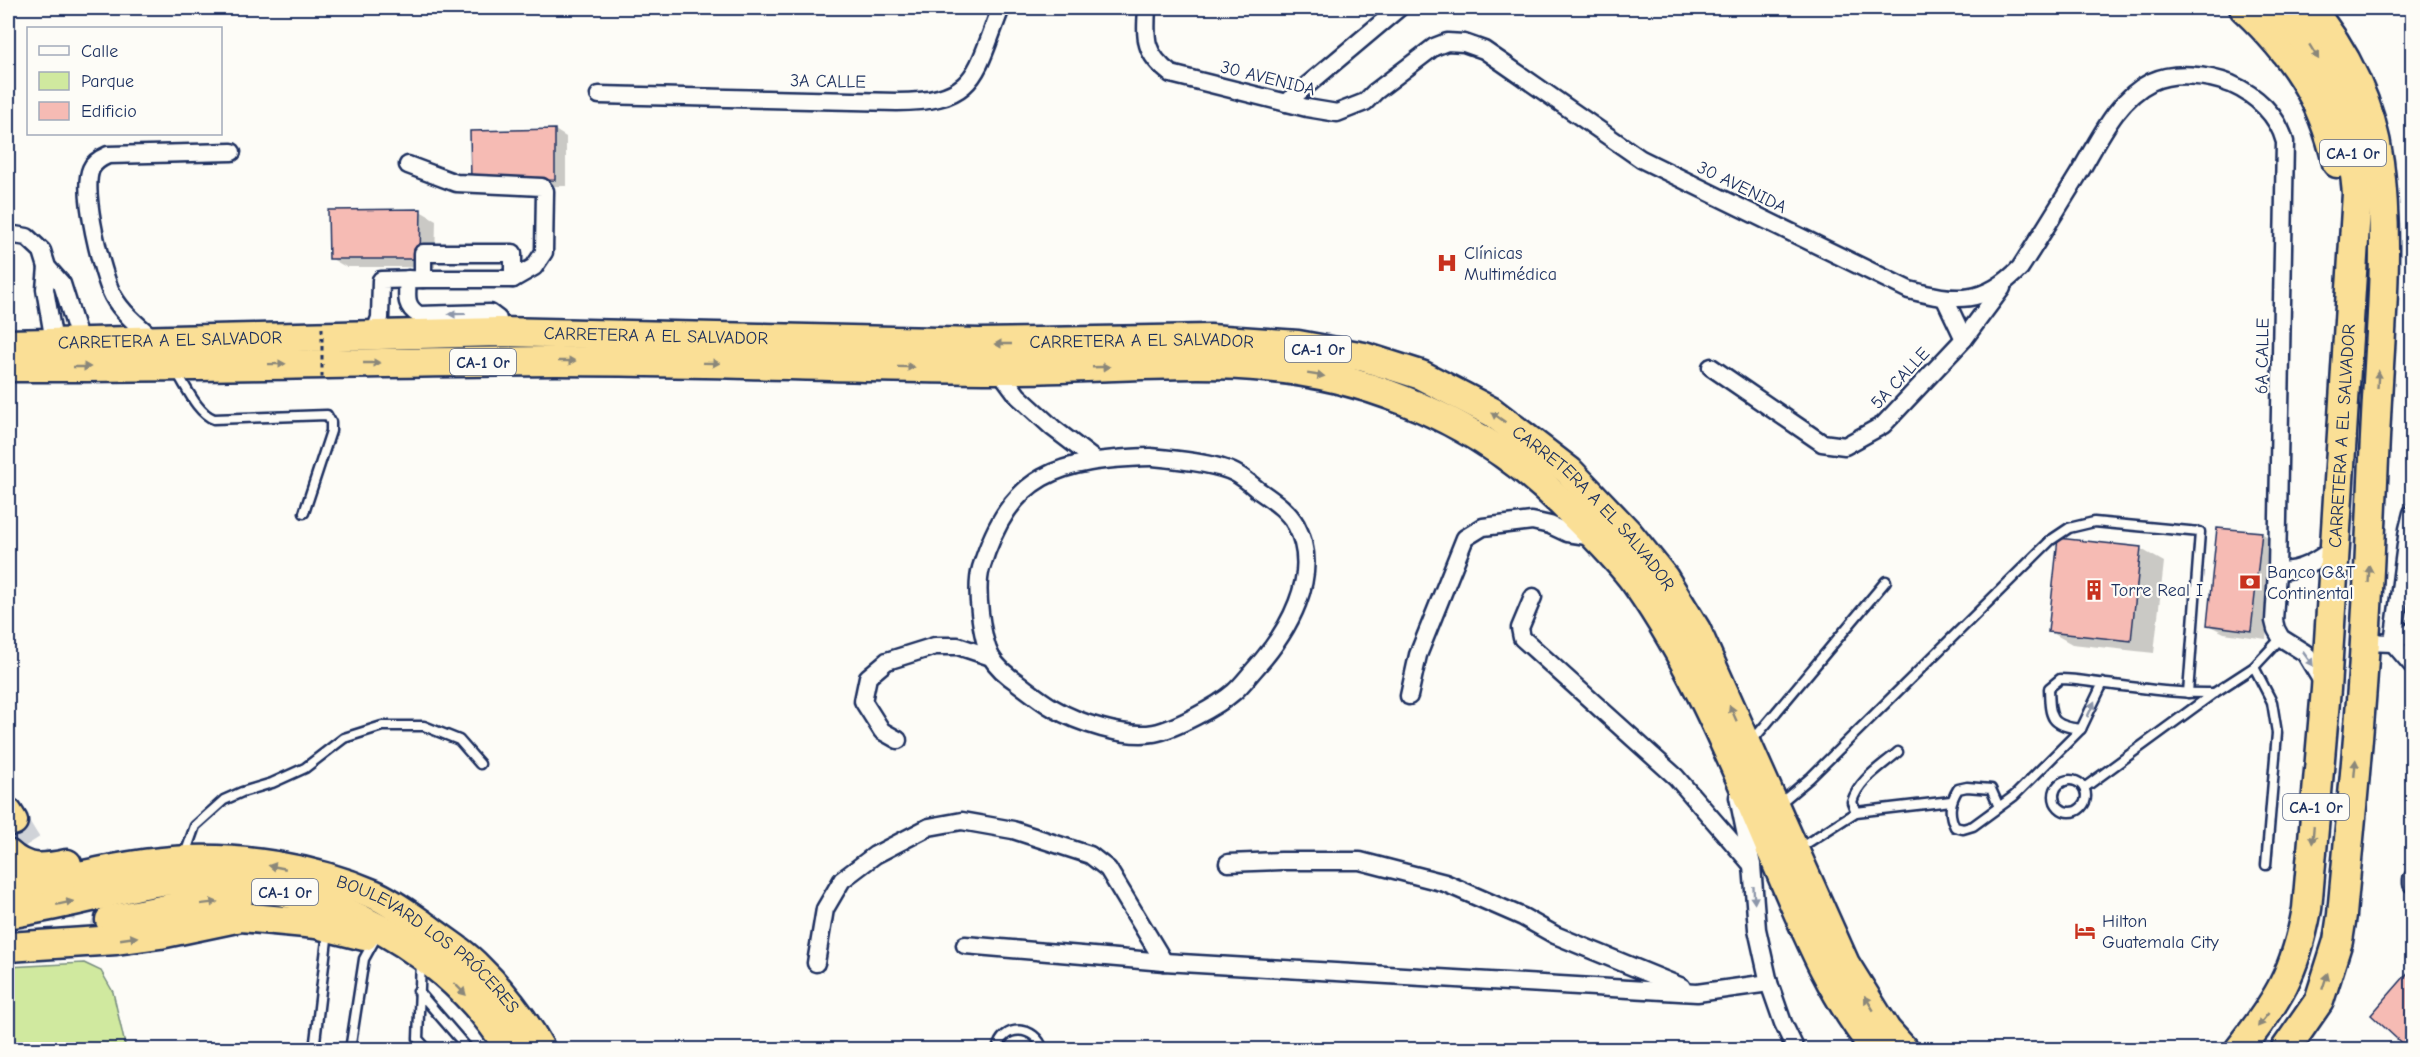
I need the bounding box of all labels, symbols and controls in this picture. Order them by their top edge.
legend [27,27,222,135]
text: Calle [81,41,118,62]
one-way arrow [2308,44,2319,60]
street label: 30 AVENIDA [1218,57,1317,100]
street label: 3A CALLE [790,70,866,93]
text: Parque [81,71,134,92]
text: Edificio [81,101,137,122]
road number: CA-1 Or [2320,140,2386,166]
street label: 30 AVENIDA [1694,157,1790,218]
place label: Clínicas Multimédica [1464,243,1557,285]
hospital icon: Clínicas Multimédica [1435,251,1459,275]
one-way arrow [448,309,467,318]
street label: 6A CALLE [2251,317,2274,394]
street label: CARRETERA A EL SALVADOR [543,323,769,349]
street label: CARRETERA A EL SALVADOR [2325,323,2360,549]
street label: CARRETERA A EL SALVADOR [57,327,283,354]
street label: CARRETERA A EL SALVADOR [1029,329,1255,353]
road number: CA-1 Or [1285,336,1351,362]
one-way arrow [993,339,1012,349]
street label: 5A CALLE [1867,343,1934,414]
road number: CA-1 Or [450,349,516,375]
one-way arrow [557,356,576,366]
one-way arrow [362,358,381,367]
one-way arrow [701,358,720,368]
one-way arrow [267,359,286,369]
one-way arrow [72,362,91,372]
one-way arrow [1091,362,1110,372]
one-way arrow [896,363,915,372]
one-way arrow [1307,370,1326,379]
one-way arrow [2373,370,2382,389]
one-way arrow [1490,412,1506,423]
street label: CARRETERA A EL SALVADOR [1508,421,1679,595]
place label: Banco G&T Continental [2267,562,2356,604]
one-way arrow [2364,564,2373,583]
bank icon: Banco G&T Continental [2238,570,2262,594]
building icon: Torre Real I [2082,578,2106,602]
place label: Torre Real I [2111,580,2203,601]
one-way arrow [2302,651,2314,667]
one-way arrow [2086,700,2095,717]
one-way arrow [1728,703,1738,721]
one-way arrow [2350,759,2360,778]
road number: CA-1 Or [2283,794,2349,820]
one-way arrow [2308,826,2318,845]
one-way arrow [268,862,287,871]
street label: BOULEVARD LOS PRÓCERES [334,871,523,1017]
road number: CA-1 Or [252,879,318,905]
one-way arrow [1749,886,1759,905]
one-way arrow [56,898,75,907]
one-way arrow [199,898,218,908]
place label: Hilton Guatemala City [2102,911,2220,953]
hotel icon: Hilton Guatemala City [2073,919,2097,943]
one-way arrow [119,934,138,943]
one-way arrow [2321,972,2330,990]
one-way arrow [453,981,467,995]
one-way arrow [1864,994,1874,1011]
one-way arrow [2256,1012,2269,1028]

